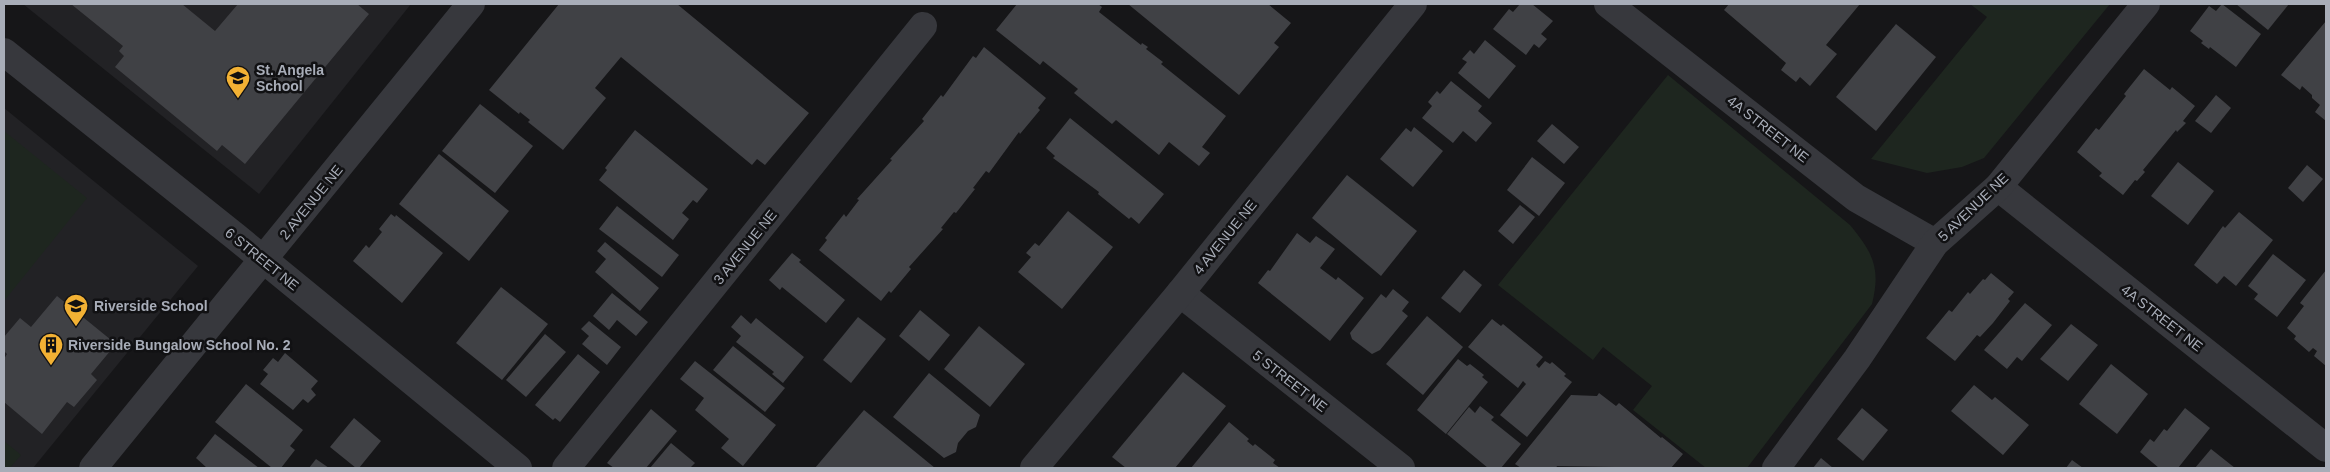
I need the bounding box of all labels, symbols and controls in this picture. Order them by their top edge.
place label: St. Angela School [256,62,324,94]
school or university icon: St. Angela School [225,65,251,99]
street label: 4A STREET NE [1724,92,1812,166]
street label: 2 AVENUE NE [276,162,346,242]
street label: 5 AVENUE NE [1935,170,2011,244]
street label: 4 AVENUE NE [1190,197,1260,277]
street label: 3 AVENUE NE [710,207,780,287]
street label: 6 STREET NE [222,224,302,294]
street label: 4A STREET NE [2118,281,2206,355]
school or university icon: Riverside School [63,293,89,327]
place label: Riverside School [94,298,208,314]
building icon: Riverside Bungalow School No. 2 [38,332,64,366]
place label: Riverside Bungalow School No. 2 [68,337,291,353]
street label: 5 STREET NE [1250,347,1330,415]

